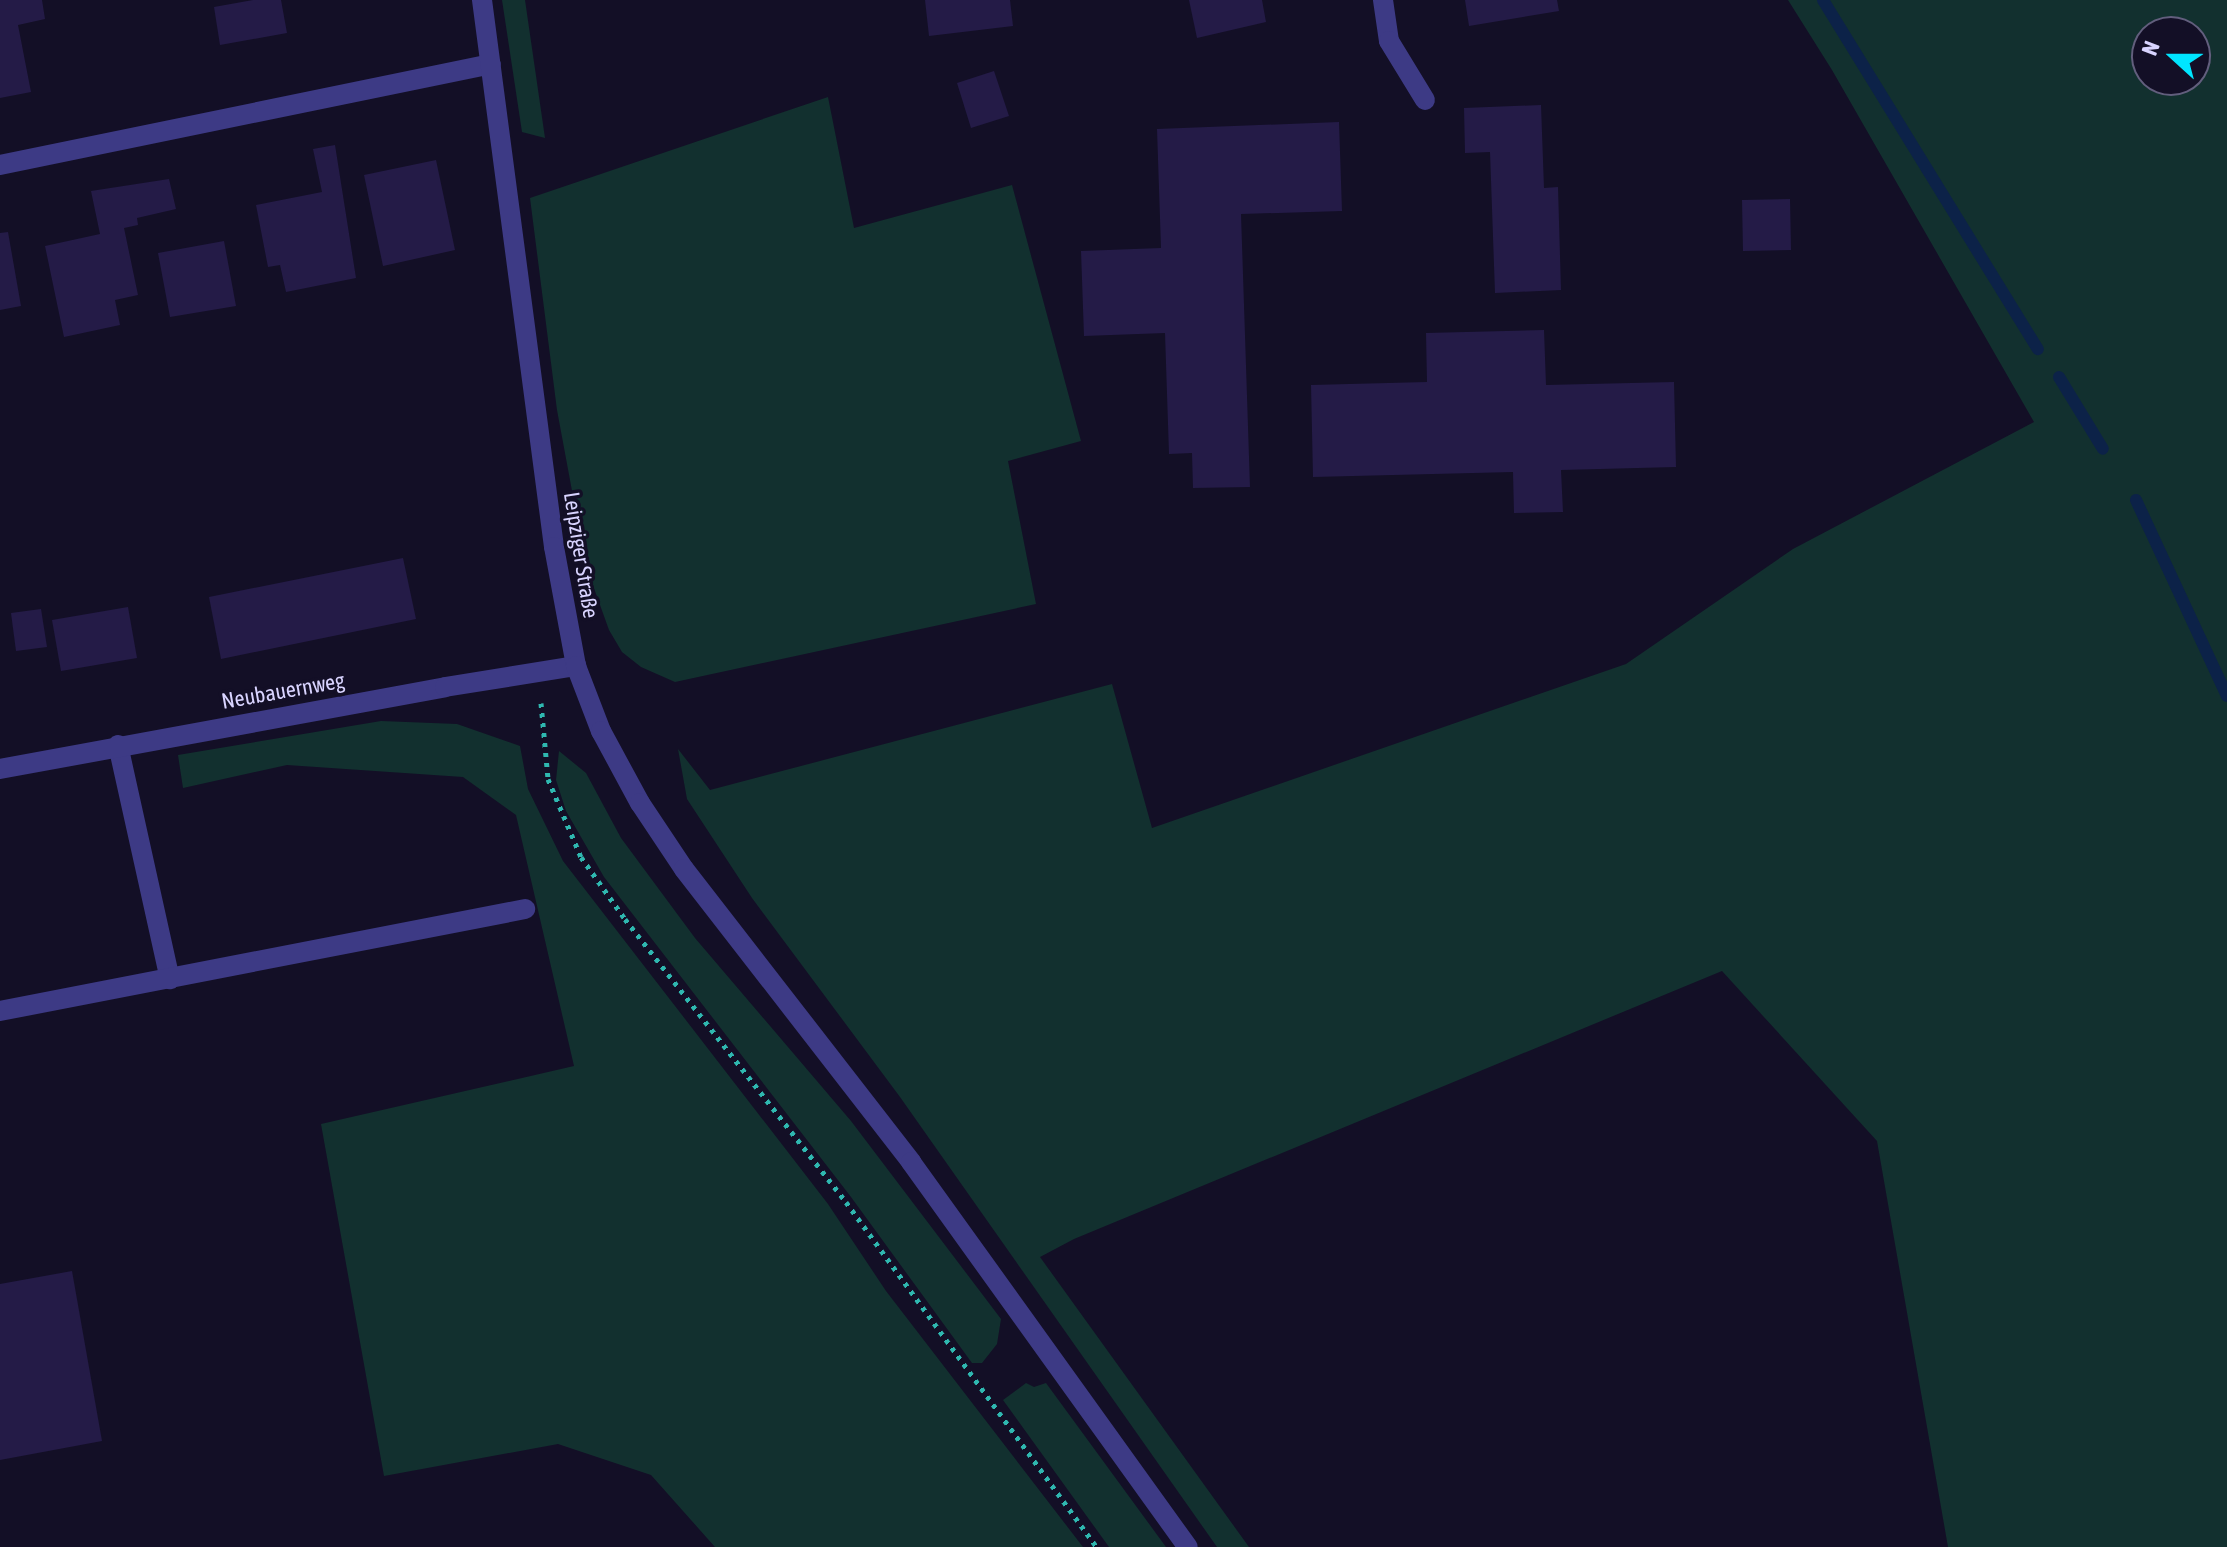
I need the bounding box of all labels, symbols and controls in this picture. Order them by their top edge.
north arrow [2131,16,2211,96]
text: N [2136,37,2165,59]
street label: Leipziger Straße [558,490,604,620]
street label: Neubauernweg [219,667,347,715]

